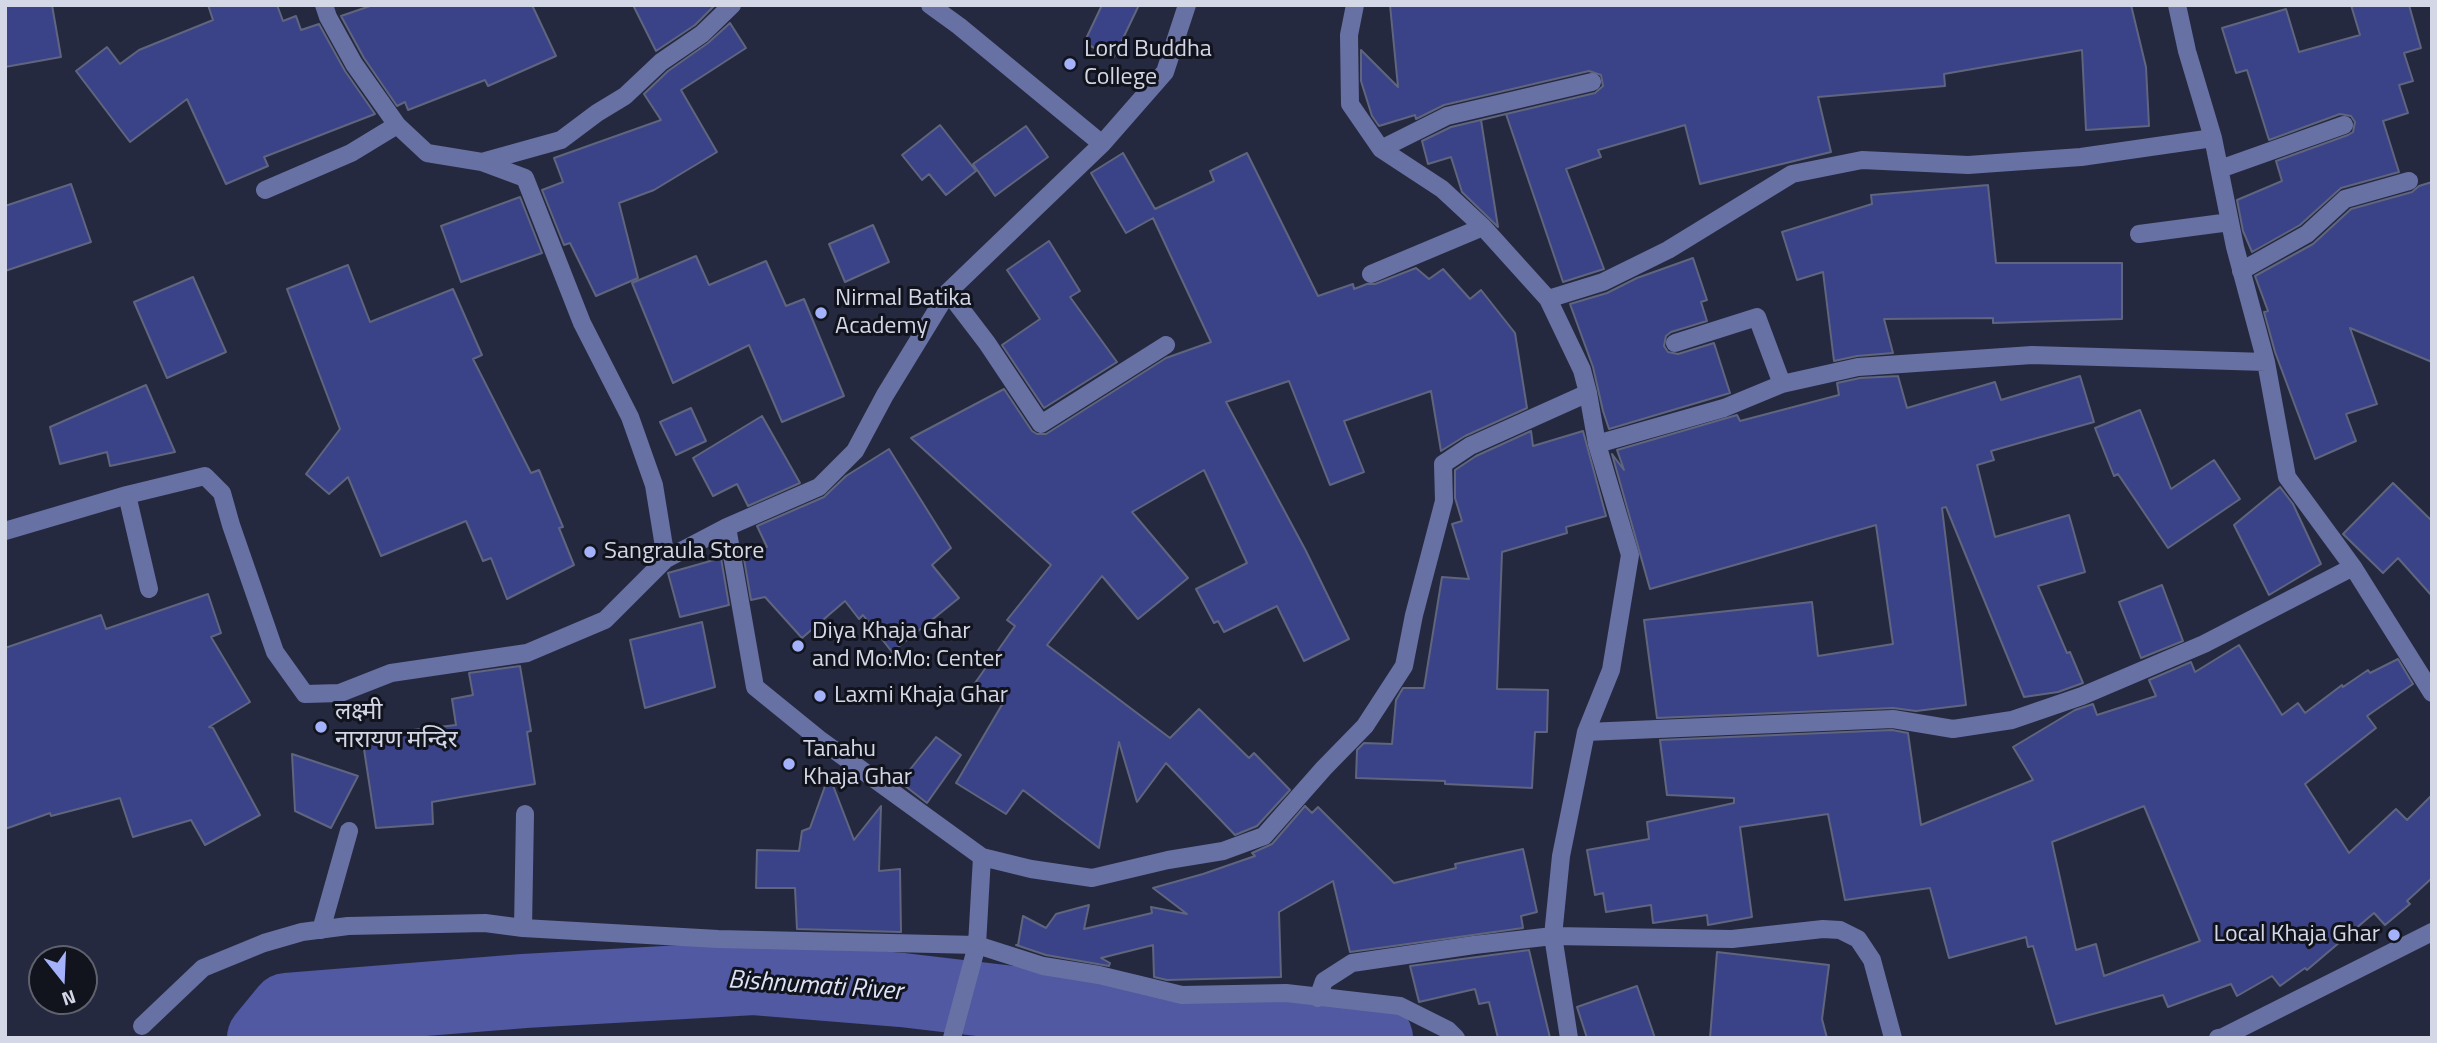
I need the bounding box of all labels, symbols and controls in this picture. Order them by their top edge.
place label: Lord Buddha College [1084,36,1212,92]
marker: Lord Buddha College [1062,56,1078,72]
place label: Nirmal Batika Academy [835,285,972,341]
marker: Nirmal Batika Academy [813,305,829,321]
place label: Sangraula Store [604,538,764,566]
marker: Sangraula Store [582,544,598,560]
place label: Diya Khaja Ghar and Mo:Mo: Center [812,618,1003,674]
marker: Diya Khaja Ghar and Mo:Mo: Center [790,638,806,654]
place label: Laxmi Khaja Ghar [834,682,1008,710]
marker: Laxmi Khaja Ghar [812,688,828,704]
place label: लक्ष्मी नारायण मन्दिर [335,699,458,755]
marker: लक्ष्मी नारायण मन्दिर [313,719,329,735]
place label: Tanahu Khaja Ghar [803,736,912,792]
marker: Tanahu Khaja Ghar [781,756,797,772]
place label: Local Khaja Ghar [2214,921,2380,949]
marker: Local Khaja Ghar [2386,927,2402,943]
north arrow [28,945,98,1015]
water label: Bishnumati River [727,965,903,1009]
text: N [58,983,80,1014]

